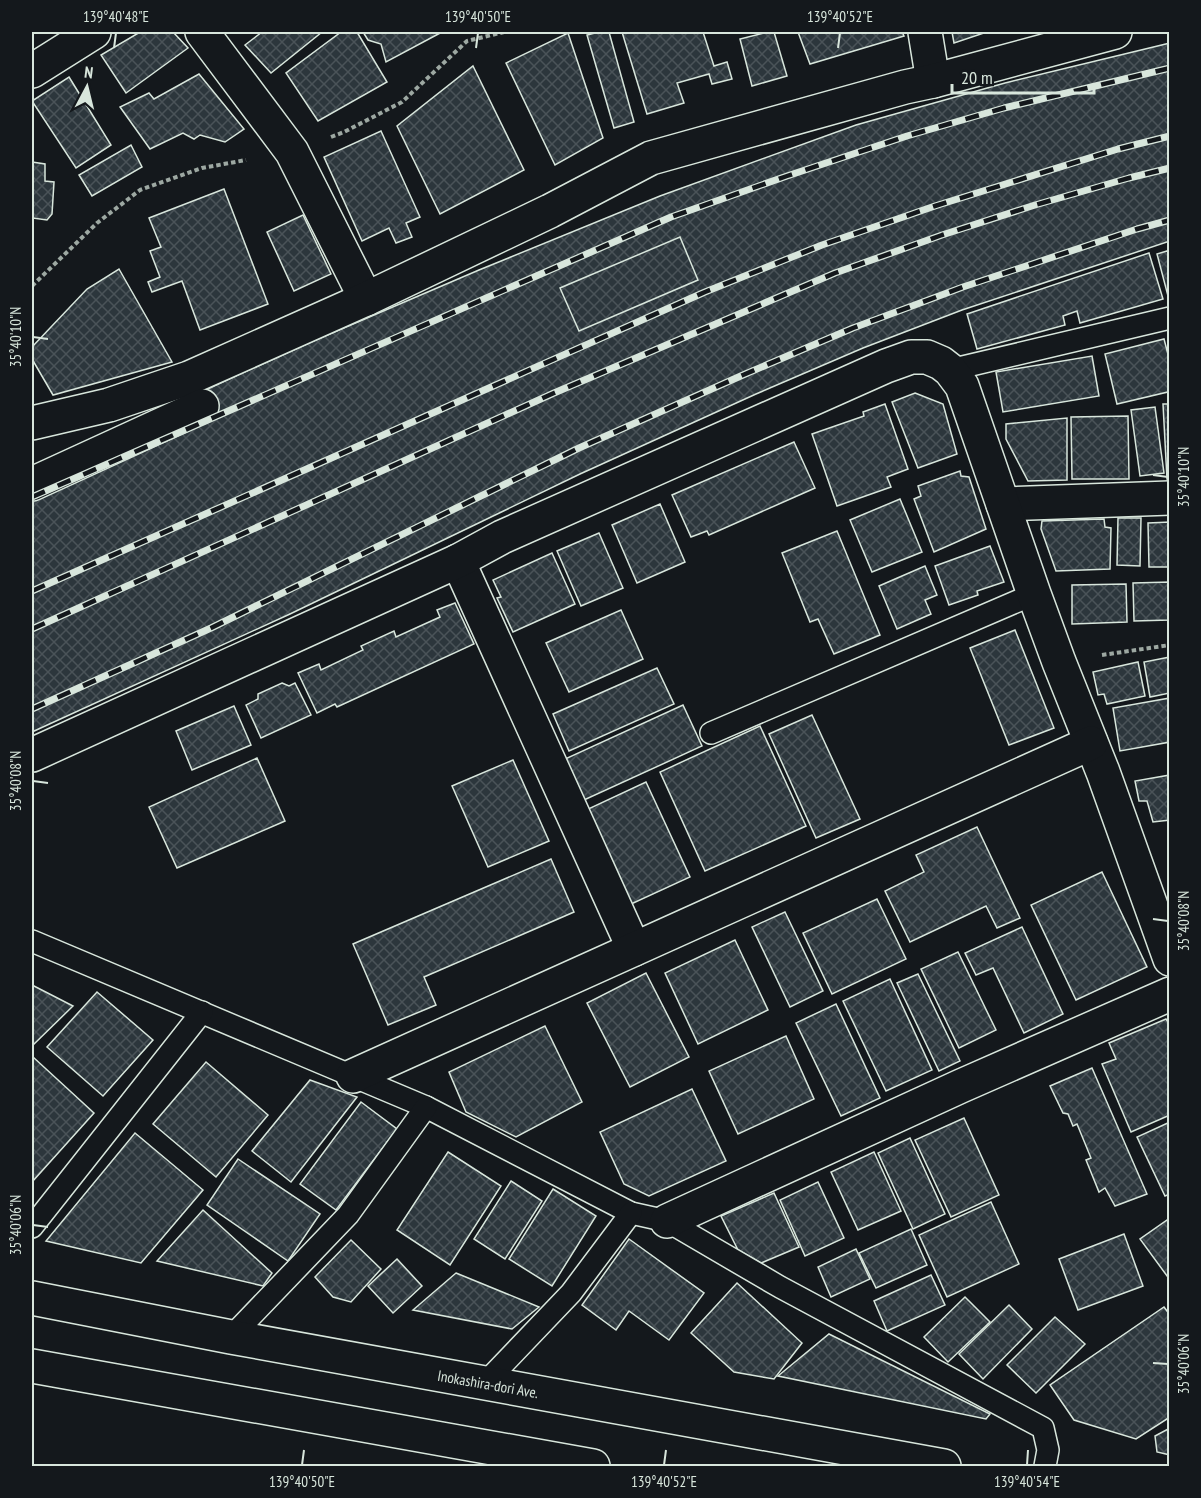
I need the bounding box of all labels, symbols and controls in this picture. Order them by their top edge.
text: 139°40'48"E [83,7,149,26]
text: 139°40'50"E [445,7,511,26]
text: 139°40'52"E [807,7,873,26]
north arrow [57,57,117,117]
scale bar [952,57,1094,95]
text: N [83,62,94,83]
text: 20 m [961,66,993,89]
text: 35°40'10"N [6,307,25,367]
text: 35°40'10"N [1174,447,1193,507]
text: 35°40'08"N [6,751,25,811]
text: 35°40'08"N [1174,891,1193,951]
text: 35°40'06"N [6,1195,25,1255]
text: 35°40'06"N [1174,1334,1193,1394]
street label: Inokashira-dori Ave. [436,1366,540,1402]
text: 139°40'50"E [269,1472,335,1491]
text: 139°40'52"E [631,1472,697,1491]
text: 139°40'54"E [994,1472,1060,1491]

